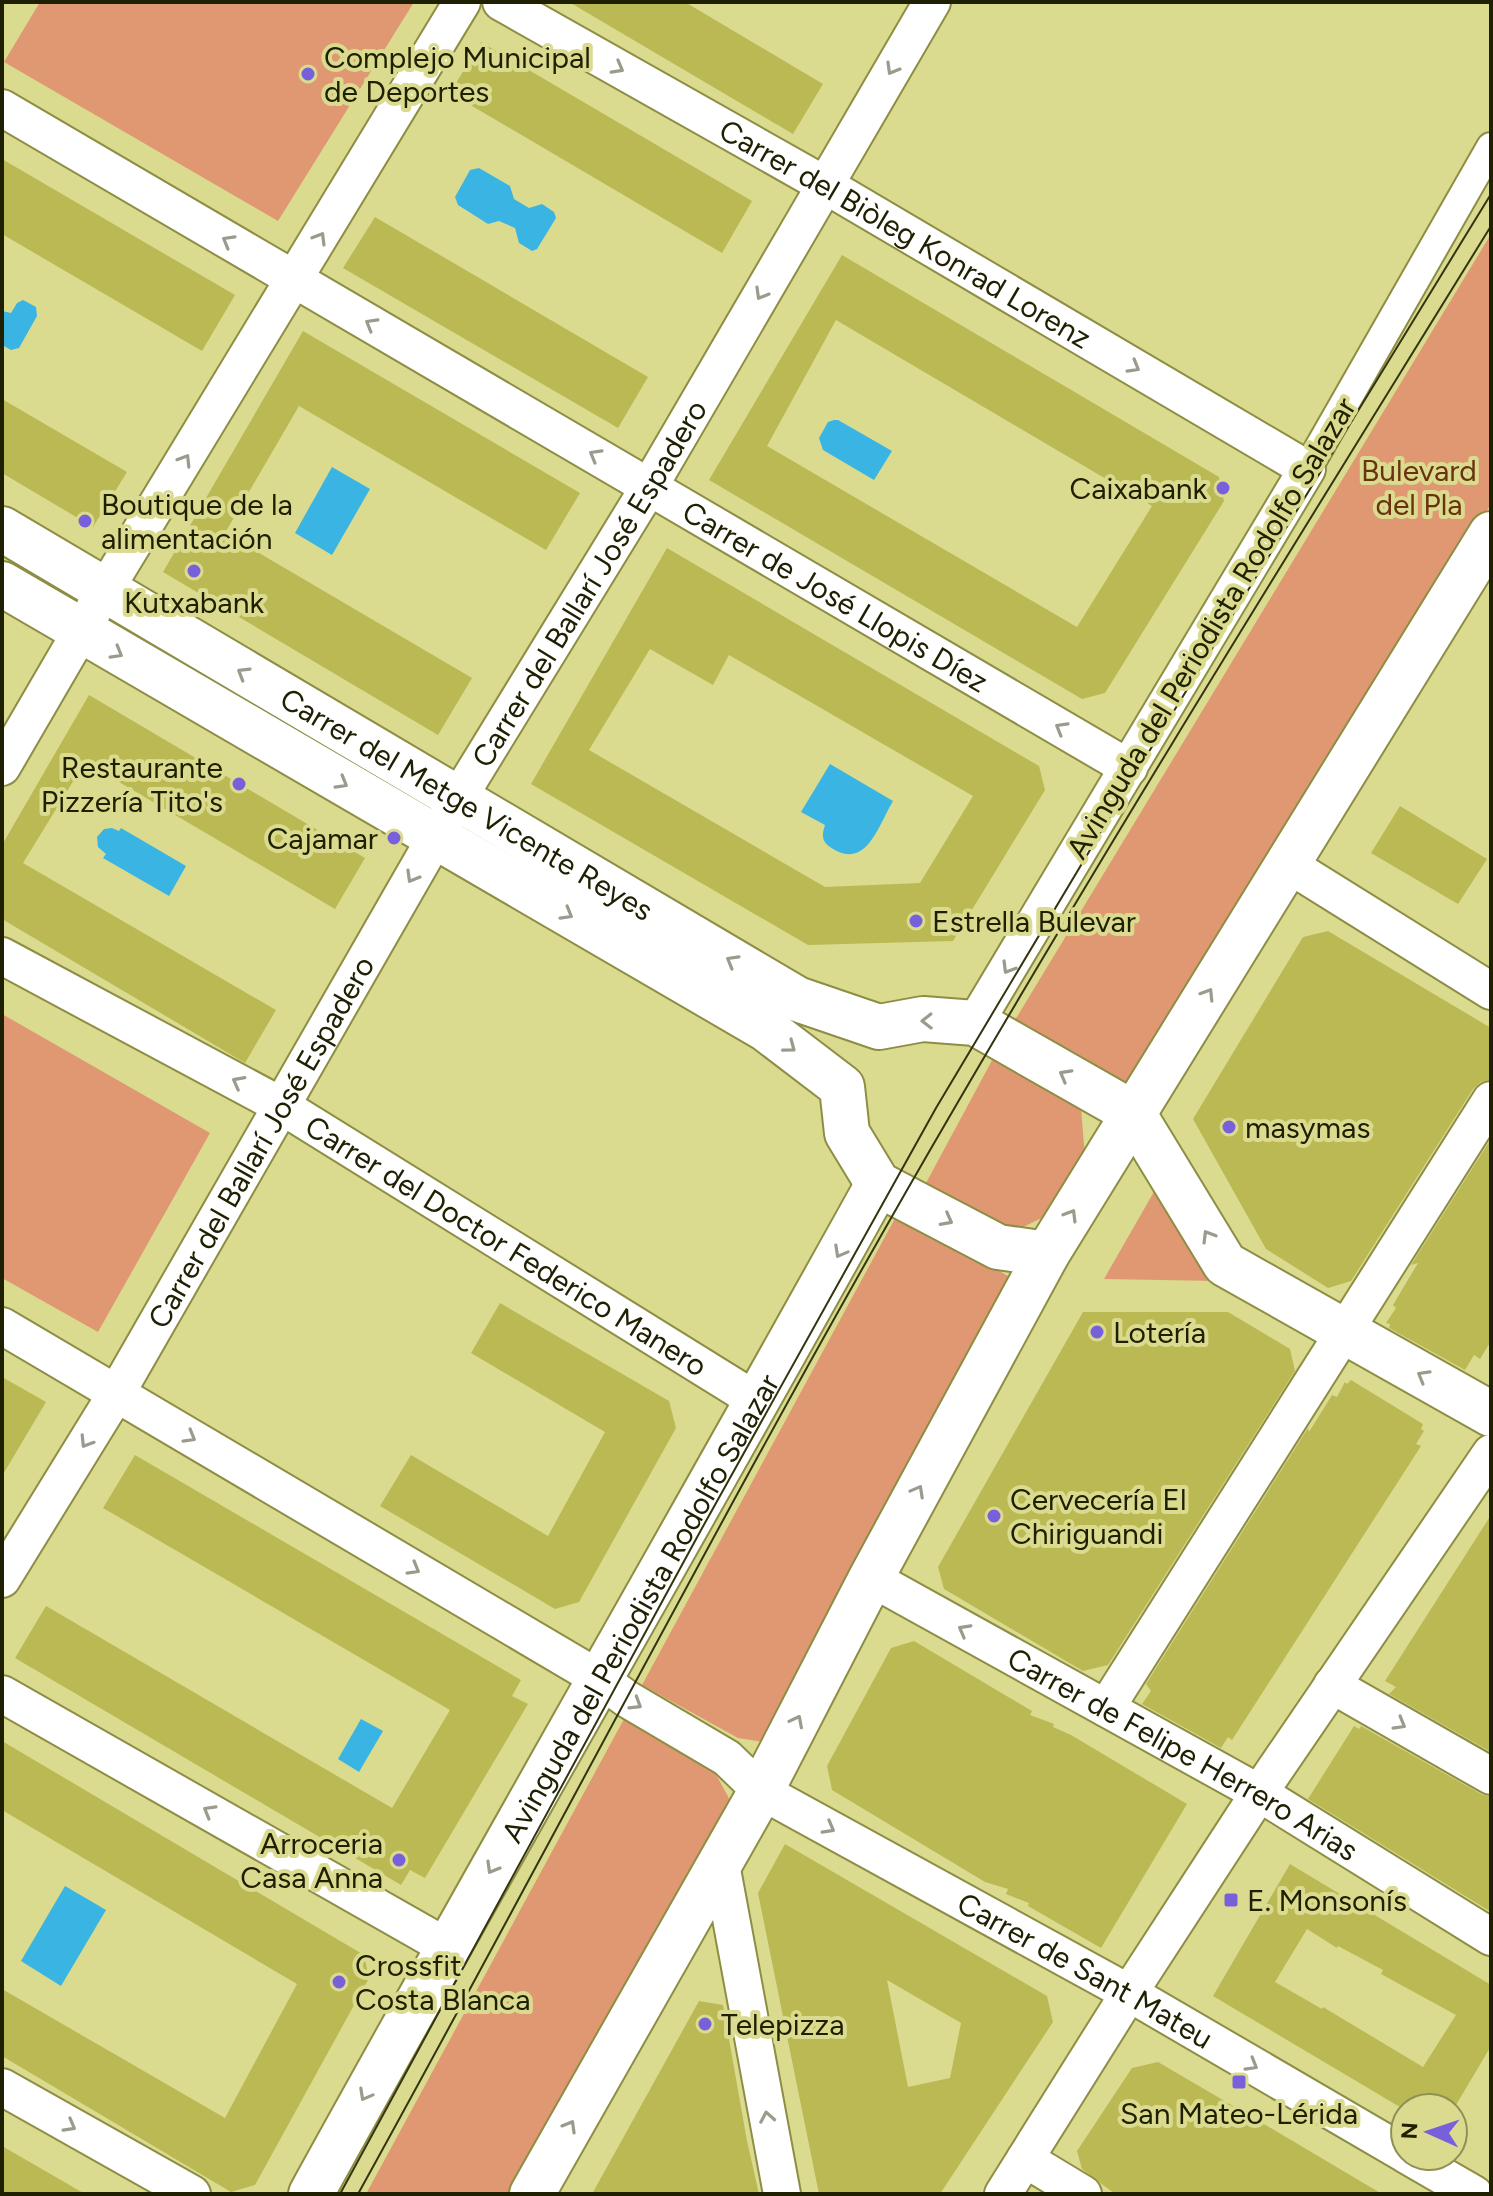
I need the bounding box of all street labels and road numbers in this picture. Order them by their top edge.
street label: Carrer del Biòleg Konrad Lorenz [713,111,1098,356]
street label: Avinguda del Periodista Rodolfo Salazar [1058,391,1364,865]
street label: Carrer del Ballarí José Espadero [463,393,714,774]
street label: Carrer de José Llopis Díez [676,492,995,700]
street label: Carrer del Metge Vicente Reyes [274,679,660,928]
street label: Carrer del Ballarí José Espadero [139,949,382,1335]
street label: Carrer del Doctor Federico Manero [299,1107,714,1384]
street label: Avinguda del Periodista Rodolfo Salazar [493,1367,787,1849]
street label: Carrer de Felipe Herrero Arias [1001,1639,1365,1868]
street label: Carrer de Sant Mateu [951,1884,1220,2056]

